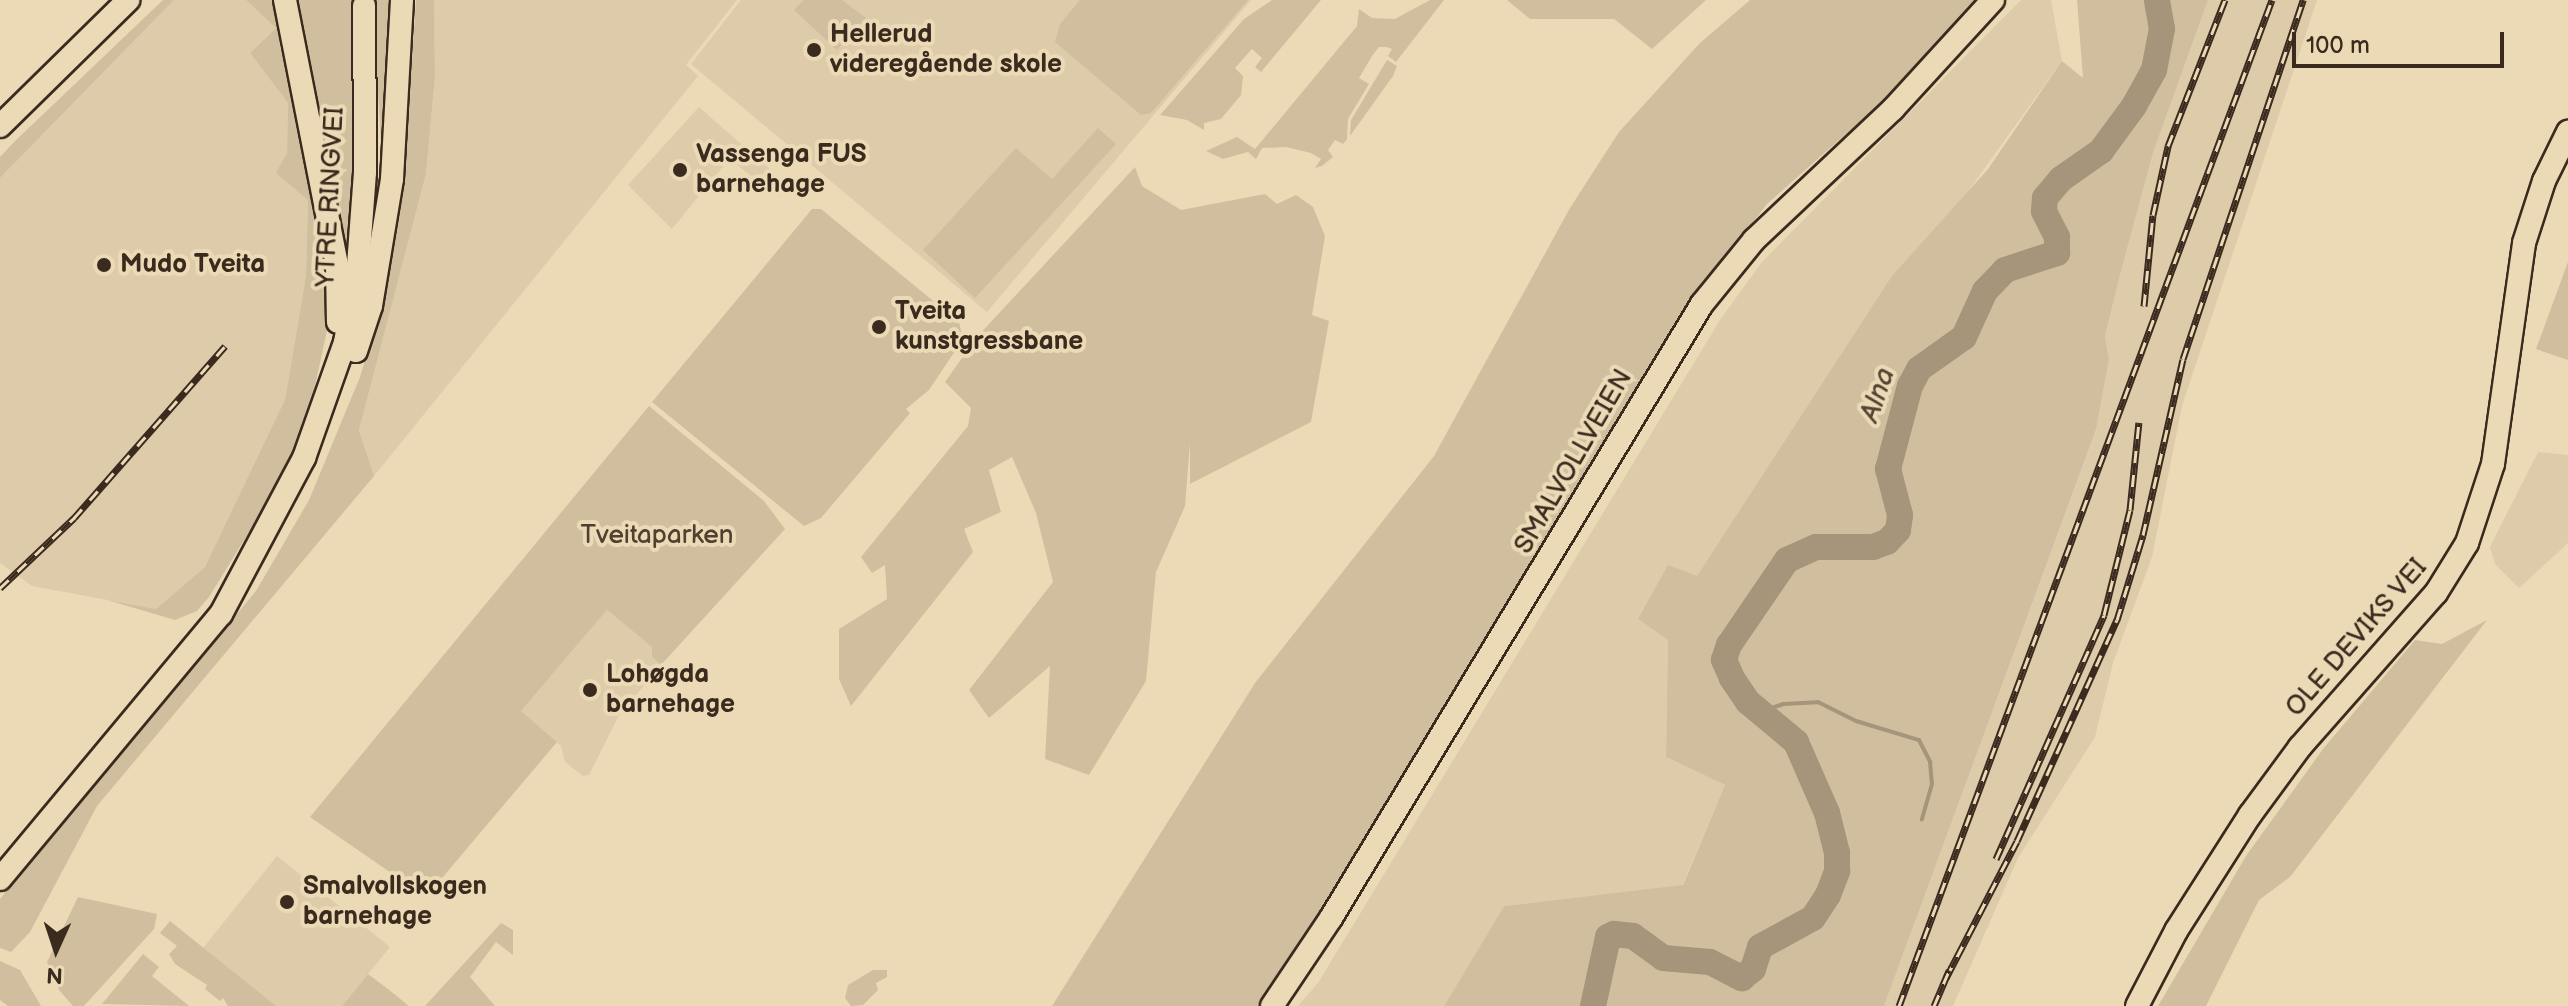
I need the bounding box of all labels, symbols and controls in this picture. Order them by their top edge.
scale bar [2296,16,2508,66]
place label: Hellerud videregående skole [830,19,1062,80]
text: 100 m [2306,31,2370,60]
marker: Hellerud videregående skole [805,41,823,59]
street label: YTRE RINGVEI [311,106,351,288]
place label: Vassenga FUS barnehage [696,139,867,200]
marker: Vassenga FUS barnehage [671,161,689,179]
place label: Mudo Tveita [120,249,265,281]
marker: Mudo Tveita [95,256,113,274]
place label: Tveita kunstgressbane [895,296,1083,358]
marker: Tveita kunstgressbane [870,318,888,336]
street label: SMALVOLLVEIEN [1509,364,1639,560]
water label: Alna [1853,364,1903,426]
park label: Tveitaparken [581,520,733,552]
street label: OLE DEVIKS VEI [2280,552,2434,724]
place label: Lohøgda barnehage [606,659,735,720]
marker: Lohøgda barnehage [581,681,599,699]
place label: Smalvollskogen barnehage [303,871,487,932]
marker: Smalvollskogen barnehage [278,893,296,911]
north arrow [16,910,96,990]
text: N [46,961,64,988]

